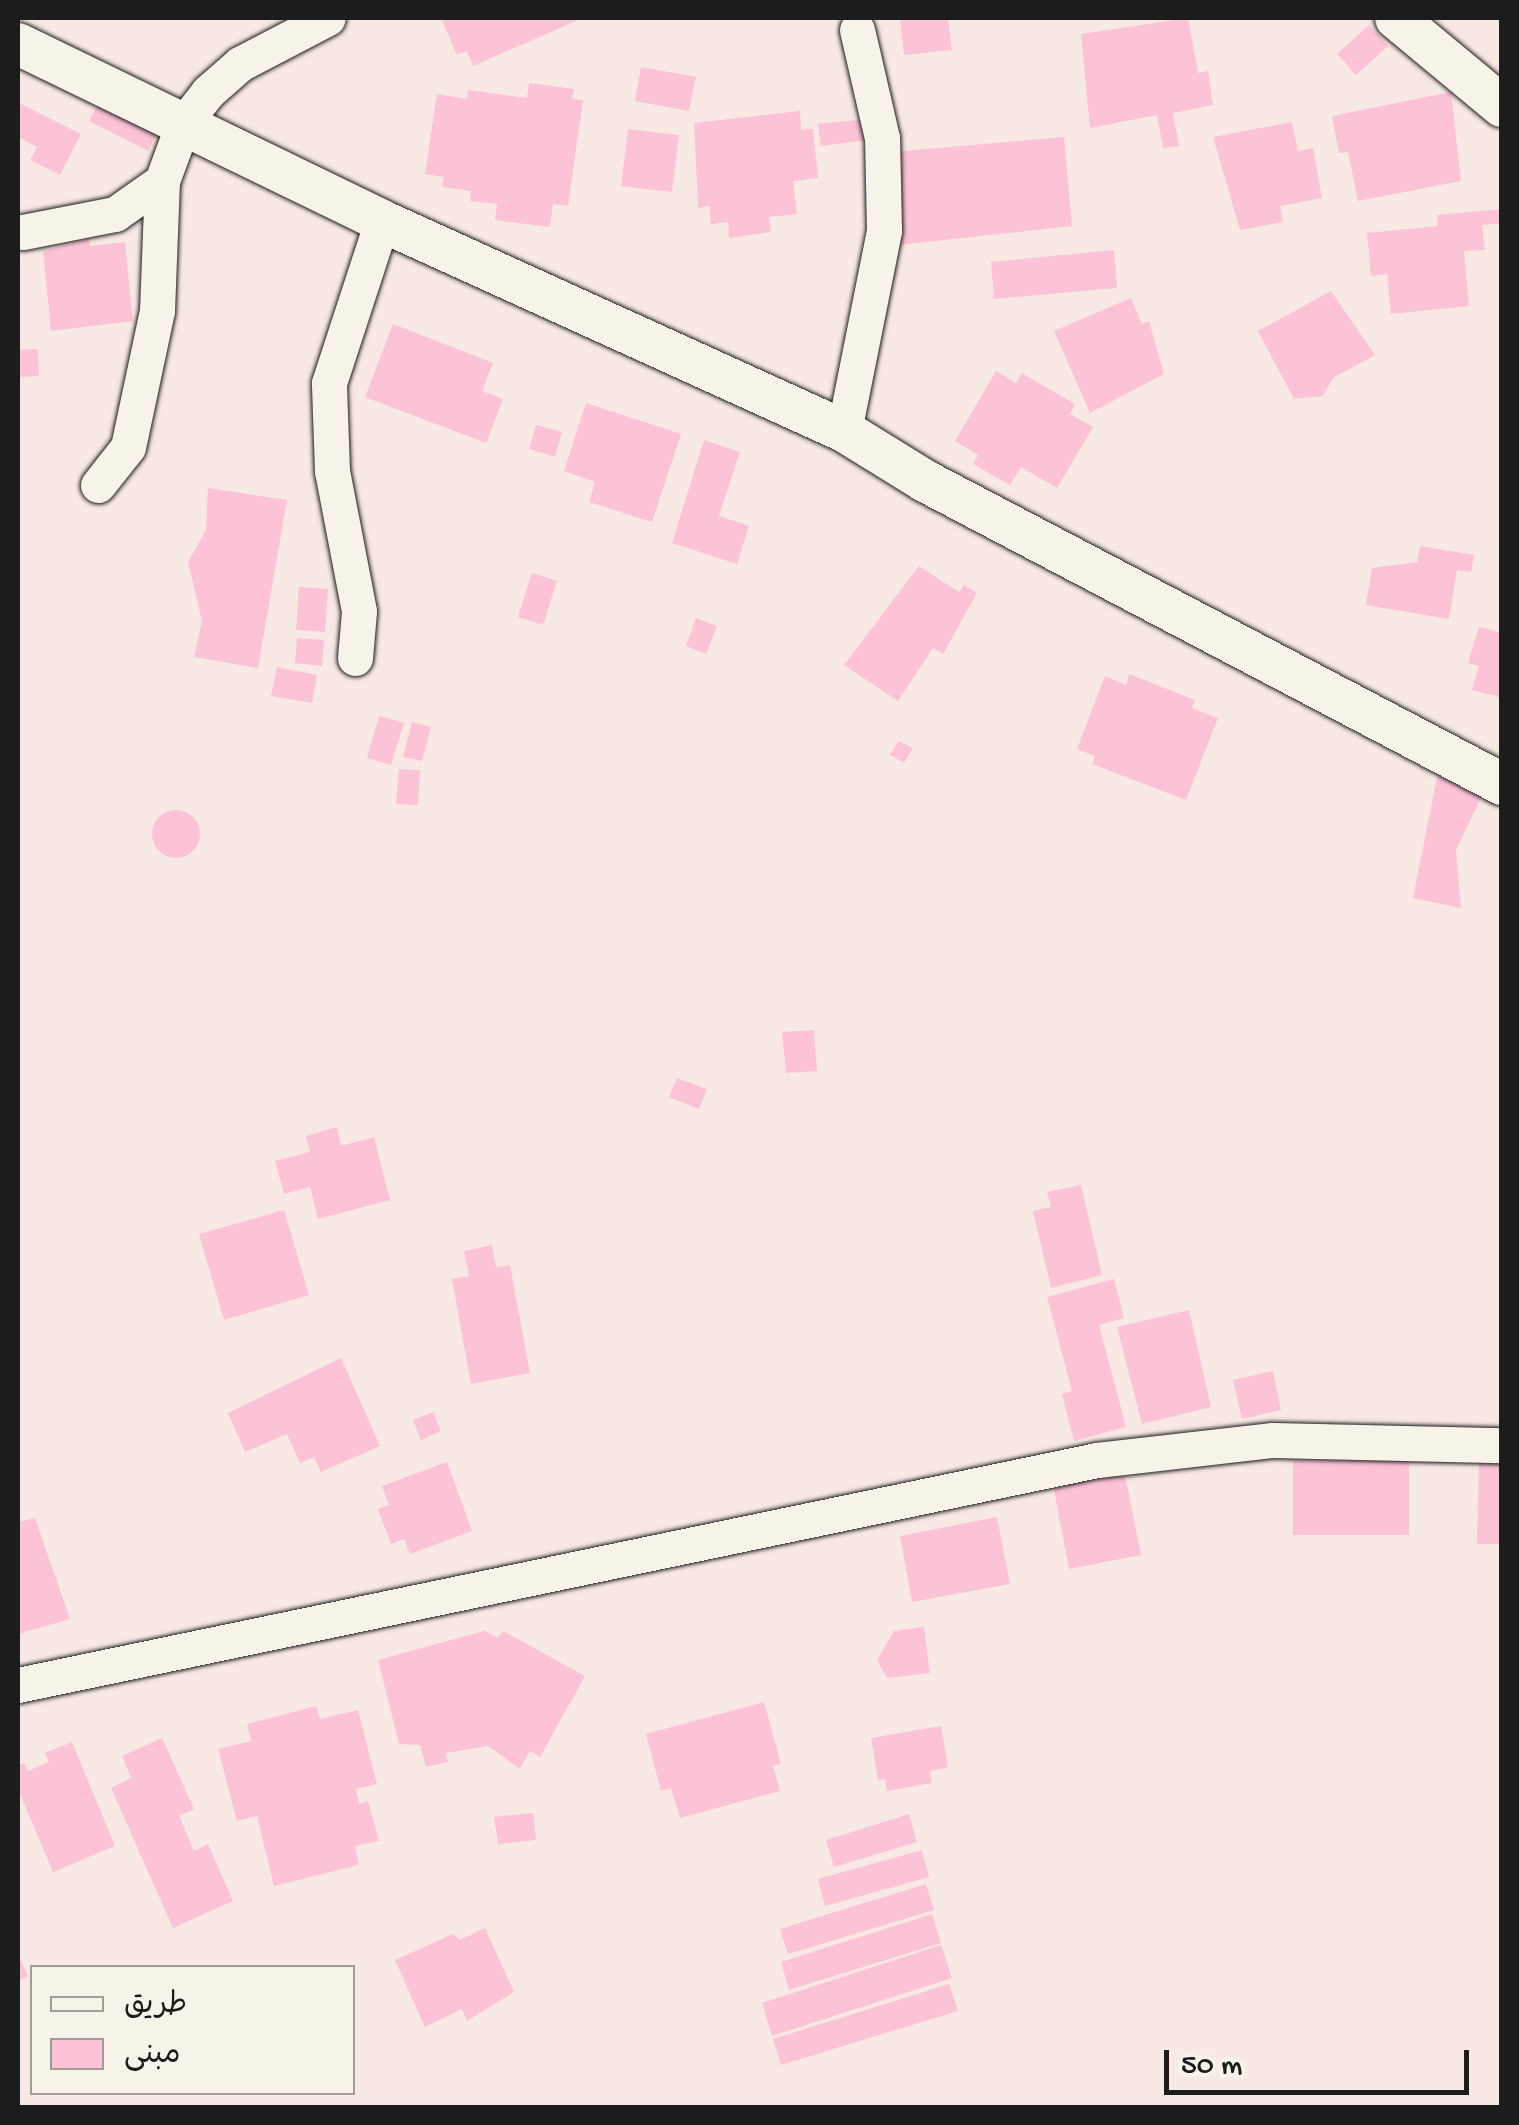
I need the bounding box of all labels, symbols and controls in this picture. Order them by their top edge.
legend [30,1965,355,2095]
text: طريق [124,1989,187,2024]
scale bar [1169,2030,1474,2092]
text: مبنى [124,2039,180,2074]
text: 50 m [1181,2050,1242,2085]

